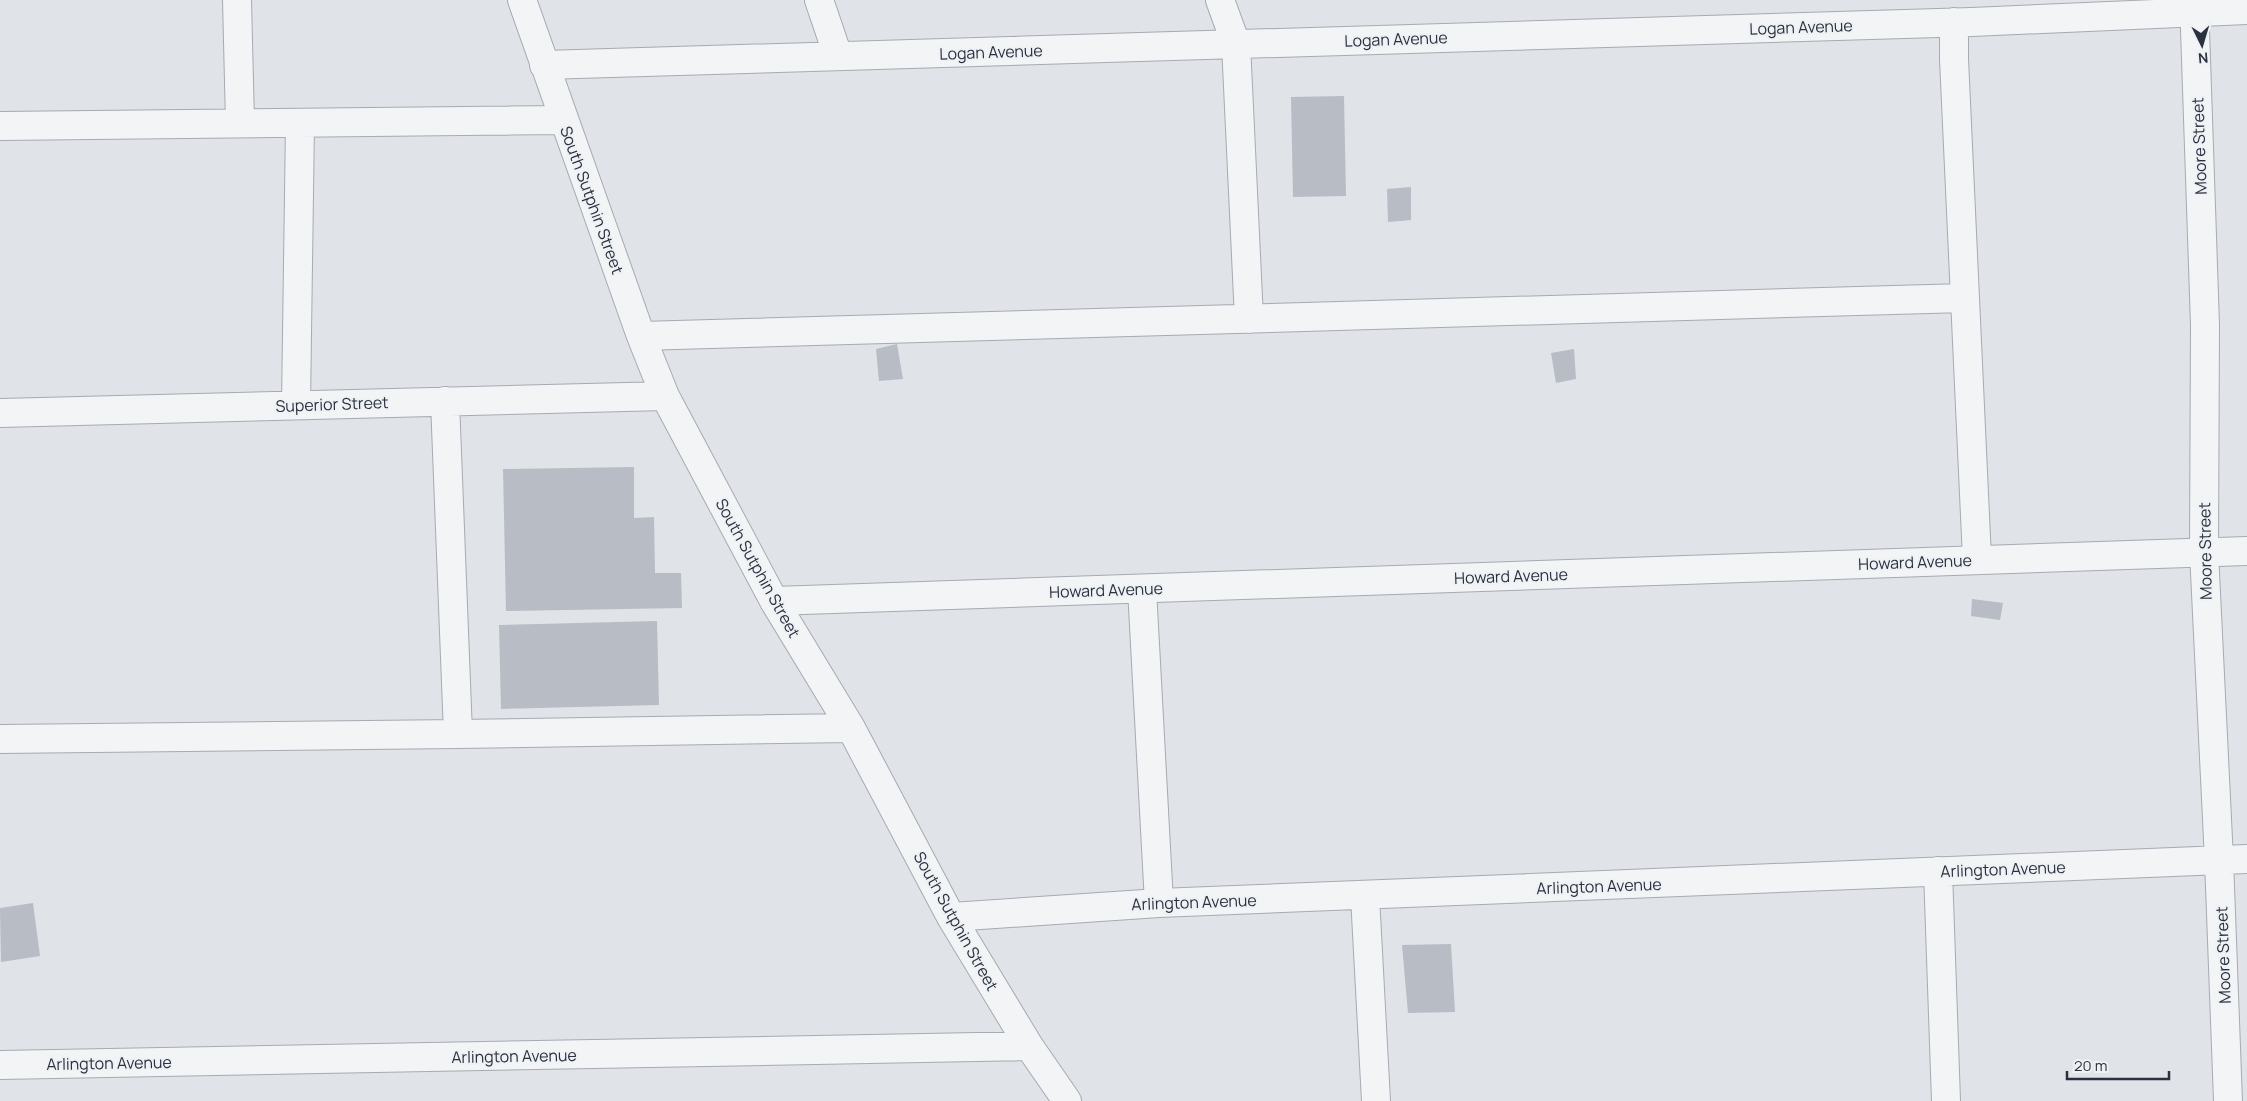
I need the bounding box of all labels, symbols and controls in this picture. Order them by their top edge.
street label: Logan Avenue [1749,14,1853,40]
north arrow [2177,20,2227,70]
street label: Logan Avenue [1344,26,1448,52]
street label: Logan Avenue [939,39,1043,65]
text: N [2197,49,2209,68]
street label: Moore Street [2186,97,2212,195]
street label: South Sutphin Street [555,123,629,277]
street label: Superior Street [275,391,389,417]
street label: South Sutphin Street [711,494,805,642]
street label: Moore Street [2193,502,2217,600]
street label: Howard Avenue [1858,549,1972,575]
street label: Howard Avenue [1454,563,1568,589]
street label: Howard Avenue [1049,577,1163,603]
street label: South Sutphin Street [909,847,1003,995]
street label: Arlington Avenue [1940,856,2066,882]
street label: Arlington Avenue [1536,873,1662,899]
street label: Arlington Avenue [1131,889,1257,915]
street label: Moore Street [2210,906,2236,1004]
street label: Arlington Avenue [451,1044,577,1068]
scale bar [2067,1048,2170,1080]
street label: Arlington Avenue [46,1051,172,1075]
text: 20 m [2074,1055,2107,1076]

